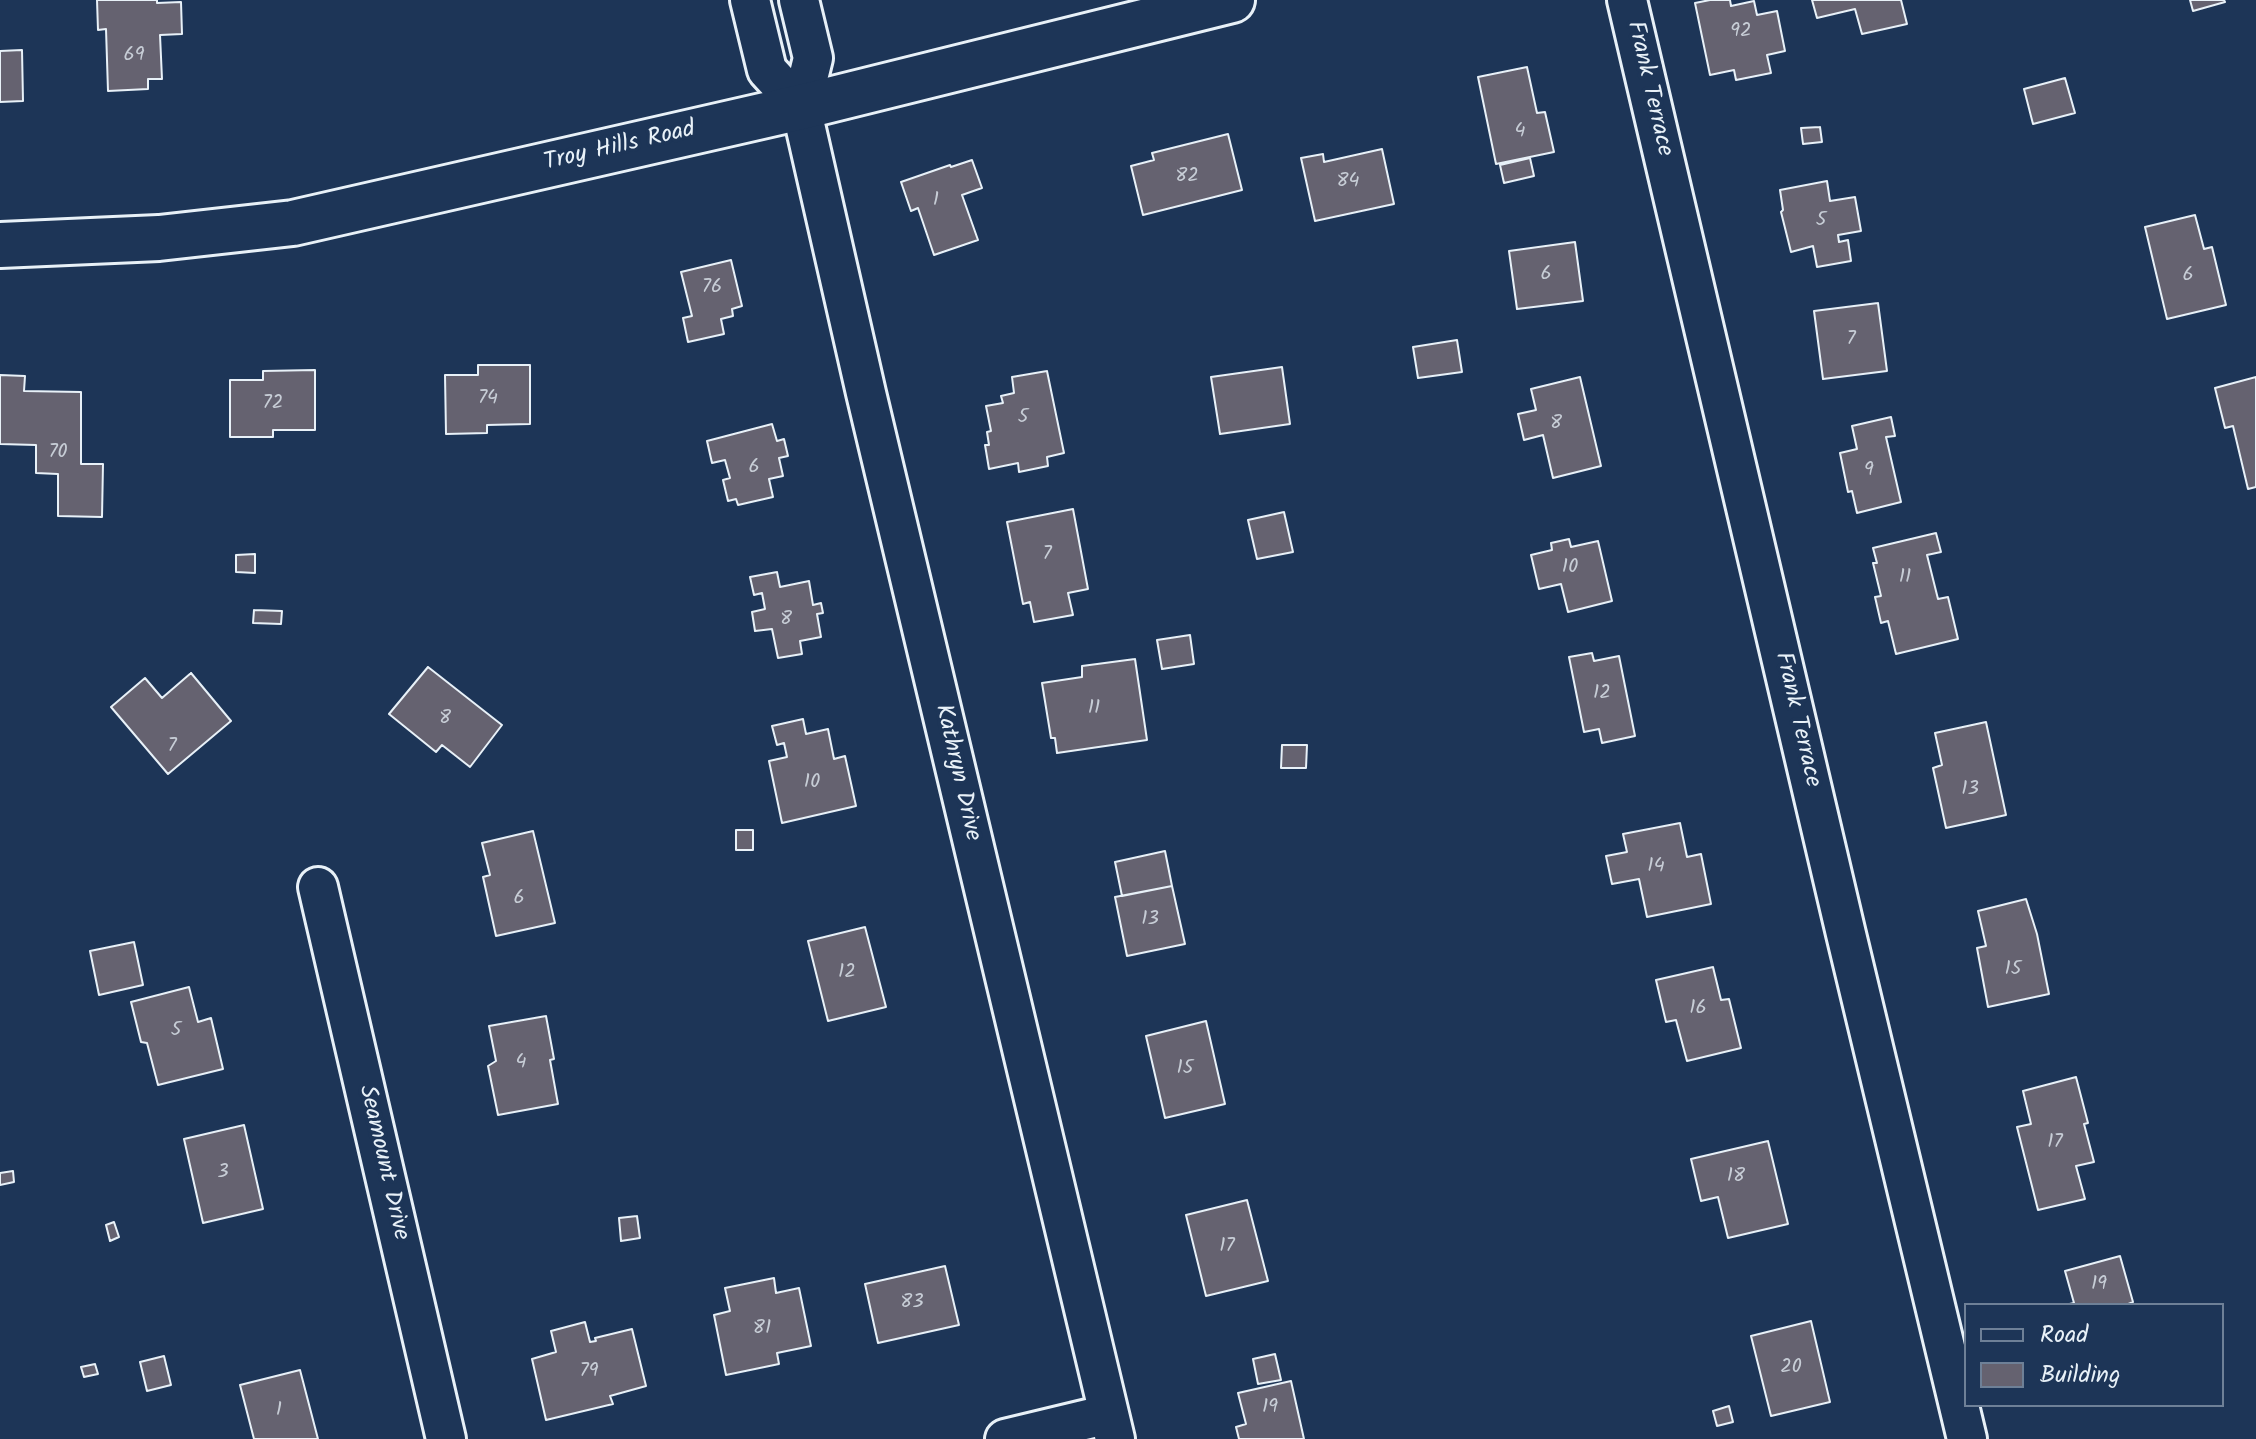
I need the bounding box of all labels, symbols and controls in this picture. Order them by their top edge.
street label: Frank Terrace [1618,19,1678,159]
house number: 92 [1730,21,1752,45]
house number: 69 [124,45,144,69]
street label: Troy Hills Road [542,117,698,179]
house number: 4 [1514,121,1526,145]
house number: 82 [1175,166,1199,190]
house number: 84 [1336,171,1360,195]
house number: 1 [933,190,939,214]
house number: 5 [1816,210,1826,234]
house number: 6 [1540,264,1552,288]
house number: 6 [2182,265,2194,289]
house number: 76 [702,277,722,301]
house number: 7 [1846,329,1856,353]
house number: 74 [478,388,498,412]
house number: 72 [263,393,283,417]
house number: 5 [1018,407,1028,431]
house number: 8 [1550,413,1562,437]
house number: 70 [48,442,68,466]
house number: 6 [748,457,760,481]
house number: 9 [1864,460,1874,484]
house number: 7 [1042,544,1052,568]
house number: 10 [1562,557,1578,581]
house number: 11 [1899,567,1911,591]
house number: 8 [780,609,792,633]
street label: Frank Terrace [1766,650,1826,790]
house number: 12 [1593,683,1611,707]
house number: 11 [1088,698,1100,722]
street label: Kathryn Drive [926,702,986,844]
house number: 8 [439,708,451,732]
house number: 7 [167,736,177,760]
house number: 10 [804,772,820,796]
house number: 13 [1961,779,1979,803]
house number: 14 [1647,856,1665,880]
house number: 6 [513,888,525,912]
house number: 13 [1141,909,1159,933]
house number: 15 [2004,959,2022,983]
house number: 12 [838,962,856,986]
house number: 16 [1689,998,1707,1022]
house number: 5 [171,1020,181,1044]
house number: 4 [515,1052,527,1076]
house number: 15 [1176,1058,1194,1082]
street label: Seamount Drive [350,1083,414,1243]
house number: 17 [2047,1132,2063,1156]
house number: 3 [217,1162,229,1186]
house number: 18 [1727,1166,1745,1190]
house number: 17 [1219,1236,1235,1260]
house number: 19 [2091,1274,2107,1298]
house number: 83 [900,1292,924,1316]
legend [1964,1303,2224,1407]
text: Road [2040,1316,2088,1355]
house number: 81 [753,1318,771,1342]
text: Building [2040,1356,2120,1395]
house number: 20 [1780,1357,1802,1381]
house number: 79 [580,1361,598,1385]
house number: 19 [1262,1397,1278,1421]
house number: 1 [276,1400,282,1424]

